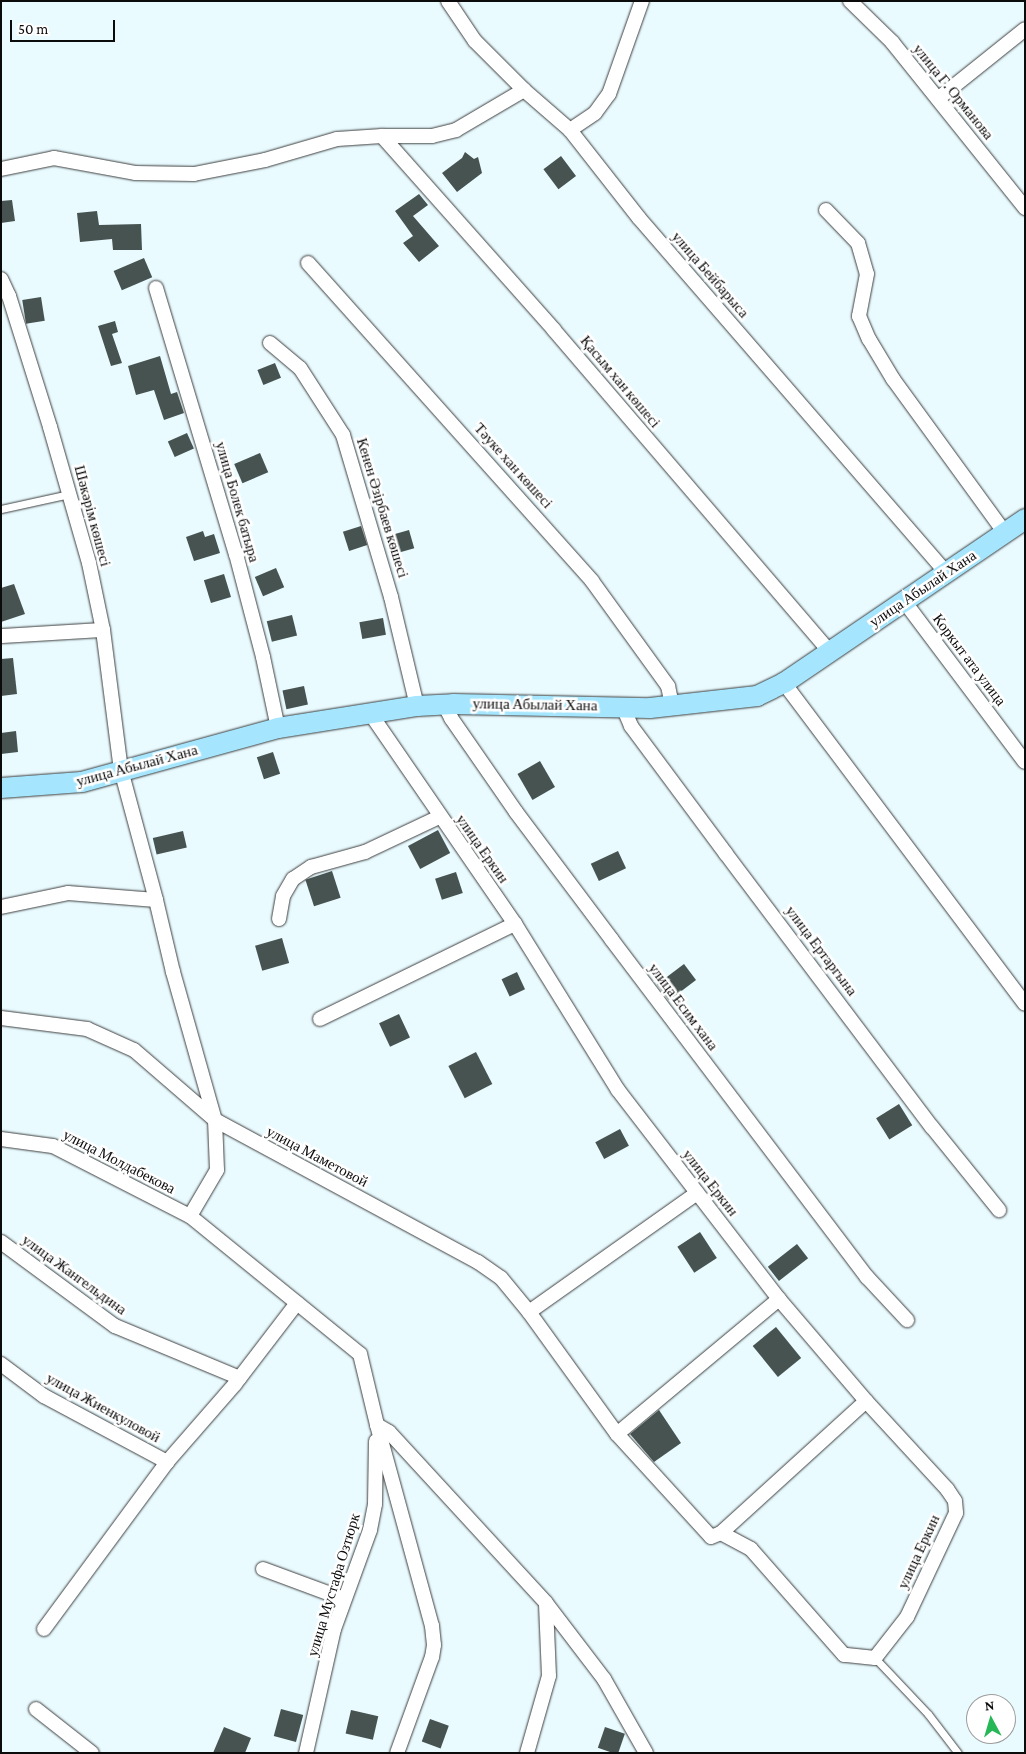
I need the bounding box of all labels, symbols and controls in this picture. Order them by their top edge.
scale bar [12,10,118,42]
text: 50 m [18,21,48,37]
street label: улица Г. Орманова [909,40,997,144]
street label: улица Бейбарыса [668,228,752,322]
street label: Қасым хан көшесі [576,332,664,432]
street label: Тәуке хан көшесі [470,420,556,512]
street label: Кенен Әзірбаев көшесі [352,436,412,580]
street label: улица Болек батыра [211,440,263,564]
street label: Шәкәрім көшесі [70,463,114,569]
street label: улица Абылай Хана [866,547,980,631]
street label: Коркыт ата улица [929,610,1009,710]
street label: улица Абылай Хана [472,695,598,715]
street label: улица Абылай Хана [74,741,200,791]
street label: улица Еркин [452,811,512,887]
street label: улица Ертаргына [781,902,861,1000]
street label: улица Есим хана [644,960,722,1054]
street label: улица Маметовой [263,1123,371,1191]
street label: улица Молдабекова [60,1126,178,1198]
street label: улица Еркин [678,1146,742,1220]
street label: улица Жангельдина [18,1231,130,1319]
street label: улица Жиенкуловой [43,1369,163,1447]
street label: улица Мустафа Озтюрк [304,1511,364,1659]
street label: улица Еркин [894,1512,944,1592]
north arrow [966,1694,1016,1744]
text: N [984,1697,995,1714]

